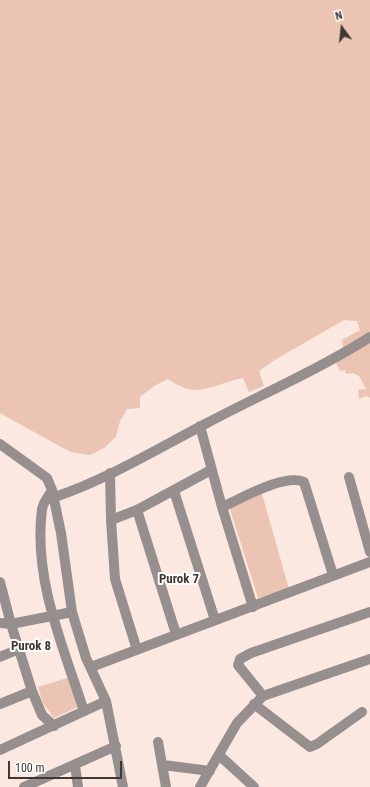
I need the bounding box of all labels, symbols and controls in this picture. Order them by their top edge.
north arrow [322,8,362,48]
text: N [334,9,344,23]
district label: Purok 7 [159,572,199,588]
district label: Purok 8 [11,639,51,655]
scale bar [10,753,124,779]
text: 100 m [15,761,45,775]

